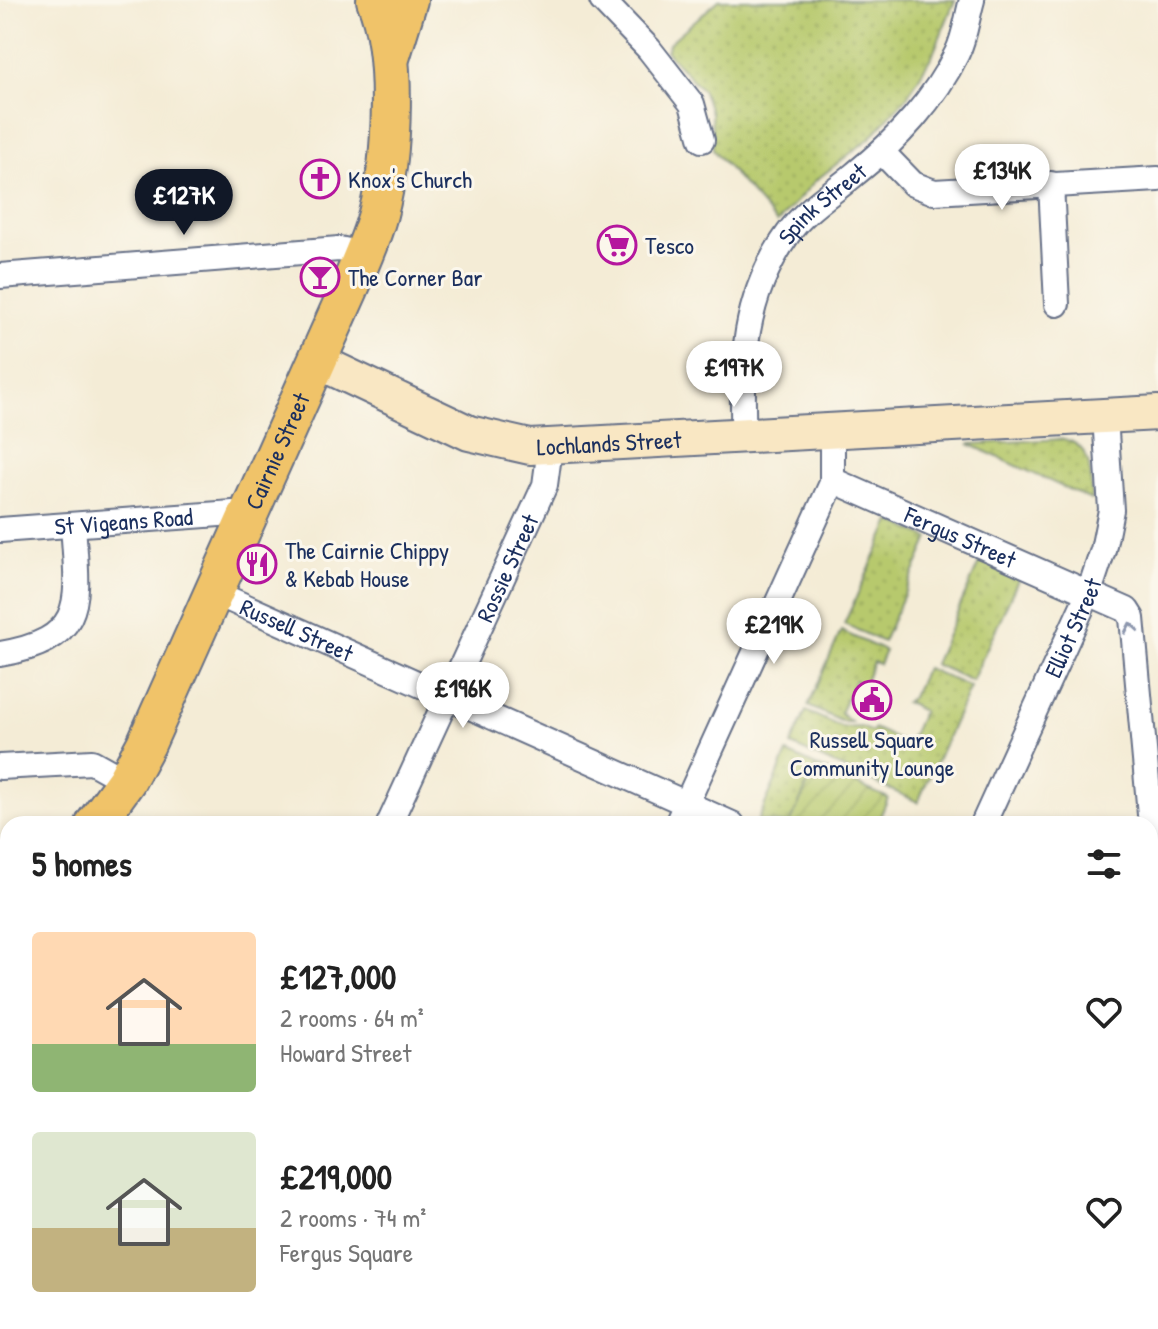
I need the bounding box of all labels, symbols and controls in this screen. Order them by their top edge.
pin: £134K [946,144,1058,212]
text: £134K [973,152,1031,187]
street label: Spink Street [770,155,873,250]
church icon: Knox's Church [299,158,341,200]
place label: Knox's Church [348,163,472,195]
pin: £127K [128,169,240,237]
text: £127K [153,177,215,212]
supermarket icon: Tesco [596,224,638,266]
place label: Tesco [645,229,694,261]
bar icon: The Corner Bar [299,256,341,298]
place label: The Corner Bar [348,261,482,293]
pin: £197K [678,341,790,409]
text: £197K [704,349,764,384]
street label: Cairnie Street [237,387,317,514]
street label: Lochlands Street [536,423,683,463]
street label: Fergus Street [899,498,1022,576]
street label: St Vigeans Road [53,500,194,542]
street label: Rossie Street [468,508,546,627]
place label: The Cairnie Chippy & Kebab House [285,534,449,594]
restaurant icon: The Cairnie Chippy & Kebab House [236,543,278,585]
street label: Elliot Street [1036,573,1109,682]
street label: Russell Street [235,590,359,669]
pin: £219K [718,598,830,666]
text: £219K [744,606,804,641]
one-way arrow [1124,621,1141,634]
pin: £196K [407,662,519,730]
text: £196K [434,670,492,705]
public building icon: Russell Square Community Lounge [851,679,893,721]
place label: Russell Square Community Lounge [790,723,955,783]
text: 5 homes [32,841,132,887]
icon: filters [1082,842,1126,886]
text: £127,000 [280,954,396,1000]
icon: home [96,964,192,1060]
icon: heart [1082,990,1126,1034]
text: 2 rooms · 64 m² [280,1000,424,1035]
text: Howard Street [280,1035,412,1070]
text: £219,000 [280,1154,392,1200]
icon: home [96,1164,192,1260]
icon: heart [1082,1190,1126,1234]
text: 2 rooms · 74 m² [280,1200,426,1235]
text: Fergus Square [280,1235,413,1270]

